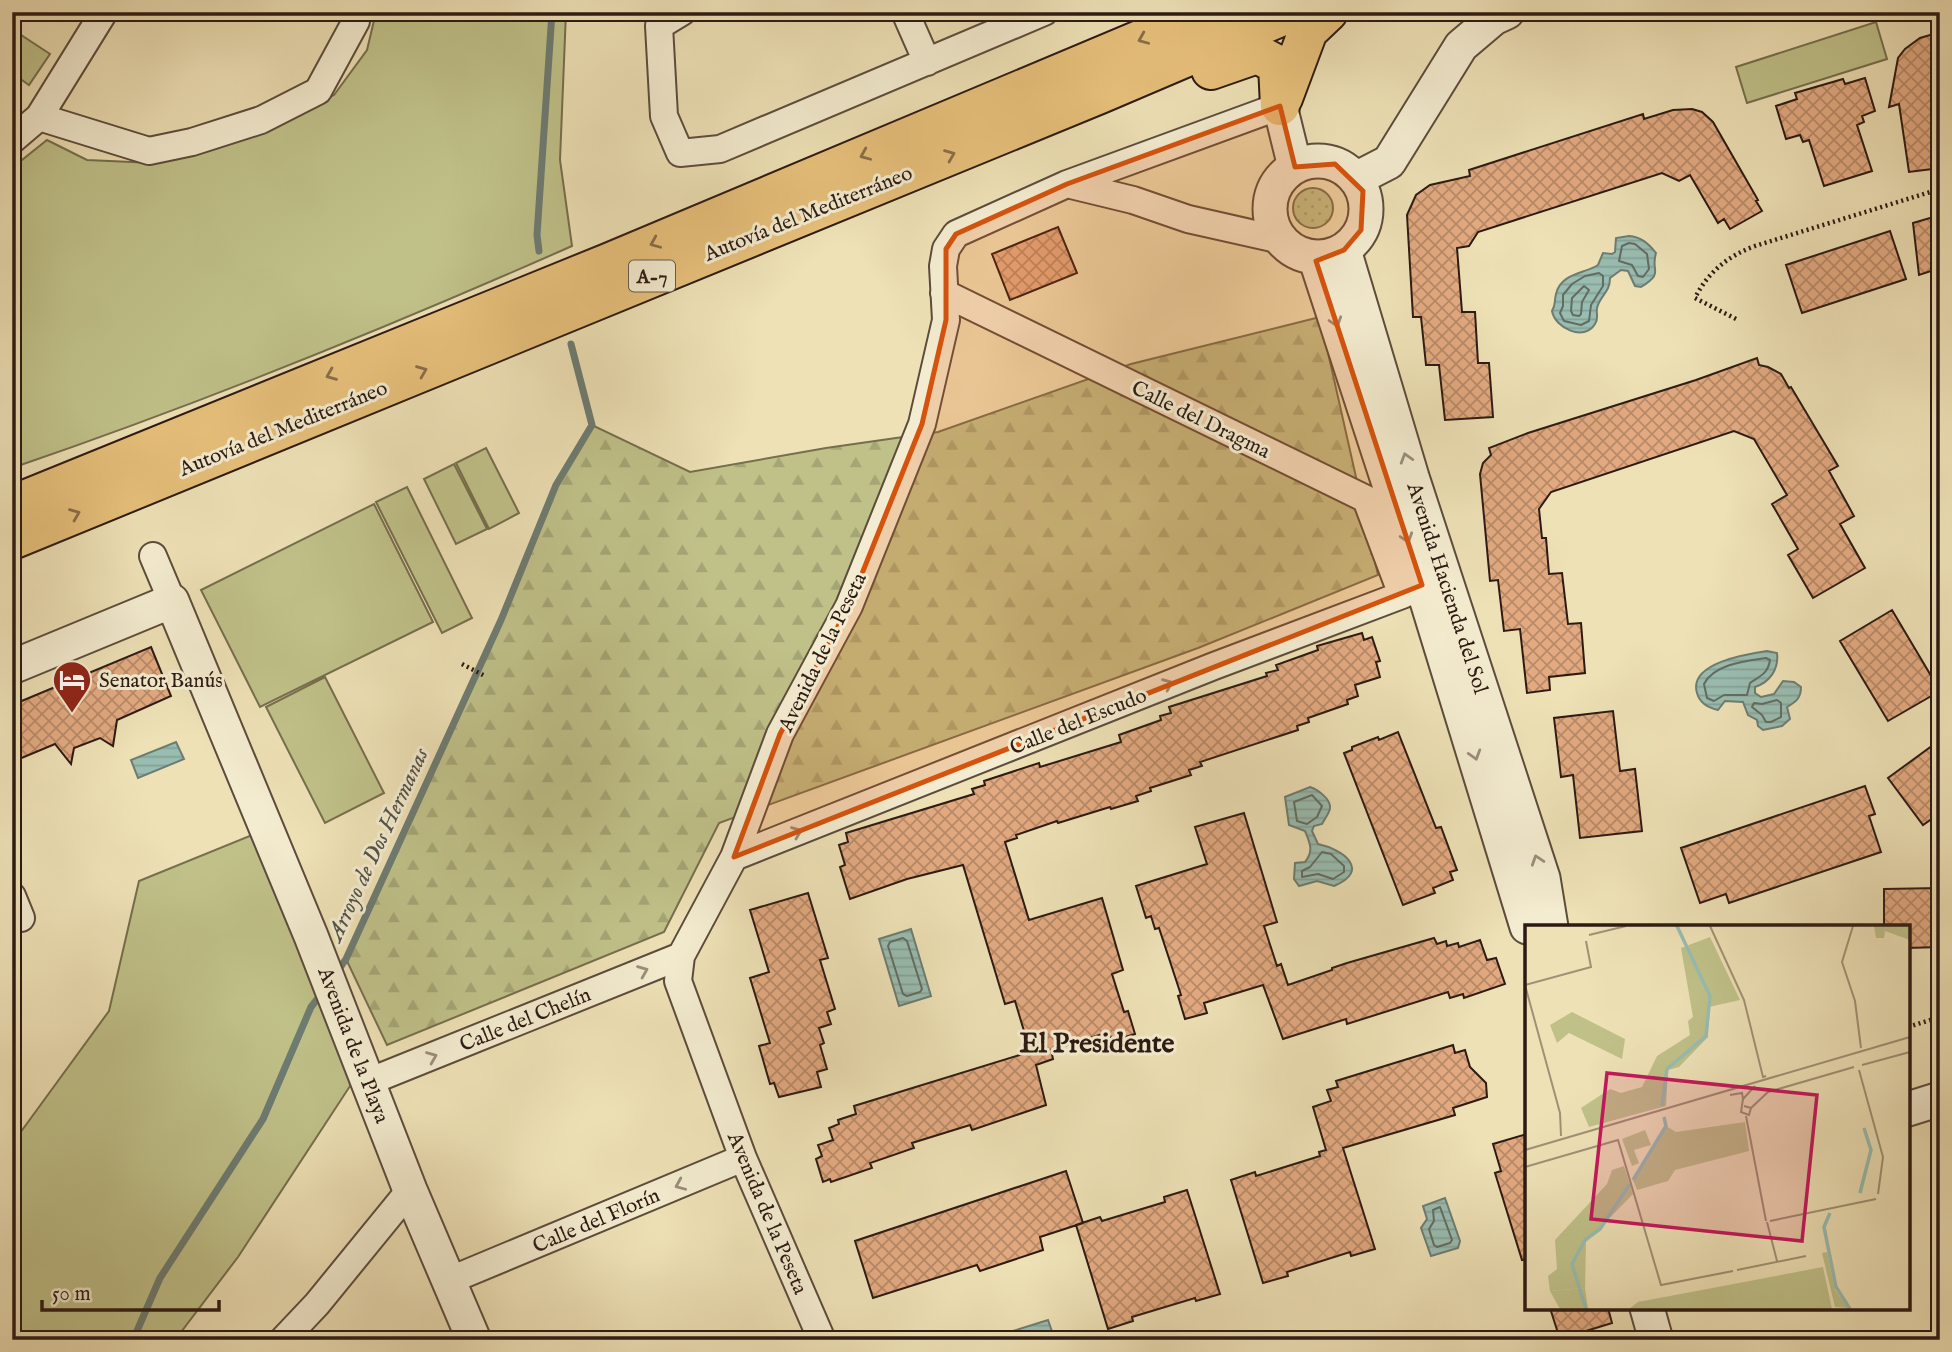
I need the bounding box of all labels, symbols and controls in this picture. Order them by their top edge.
one-way arrow [1137,30,1149,44]
one-way arrow [860,147,872,161]
one-way arrow [943,150,955,164]
street label: Autovía del Mediterráneo [699,160,917,269]
one-way arrow [650,235,663,249]
road number: A-7 [629,260,675,292]
one-way arrow [1328,315,1342,327]
one-way arrow [414,365,427,379]
one-way arrow [326,367,339,381]
street label: Autovía del Mediterráneo [174,375,392,484]
street label: Calle del Dragma [1126,375,1275,466]
one-way arrow [1399,452,1414,464]
street label: Avenida Hacienda del Sol [1399,479,1494,698]
one-way arrow [69,508,81,522]
one-way arrow [1399,531,1413,544]
street label: Avenida de la Peseta [773,568,874,738]
hotel icon: Senator Banús [51,659,93,714]
place label: Senator Banús [99,668,223,695]
one-way arrow [1161,679,1173,693]
street label: Calle del Escudo [1006,683,1151,762]
water label: Arroyo de Dos Hermanas [320,743,436,948]
one-way arrow [1467,748,1481,761]
one-way arrow [790,826,802,840]
one-way arrow [1531,855,1546,867]
inset map [1525,925,1910,1310]
street label: Avenida de la Playa [310,963,395,1128]
one-way arrow [636,966,648,980]
street label: Calle del Chelín [456,982,595,1059]
district label: El Presidente [1020,1027,1175,1062]
one-way arrow [425,1051,437,1065]
street label: Avenida de la Peseta [720,1127,813,1300]
one-way arrow [675,1176,687,1190]
street label: Calle del Florín [529,1182,664,1260]
scale bar [42,1268,219,1312]
text: 50 m [52,1281,91,1308]

